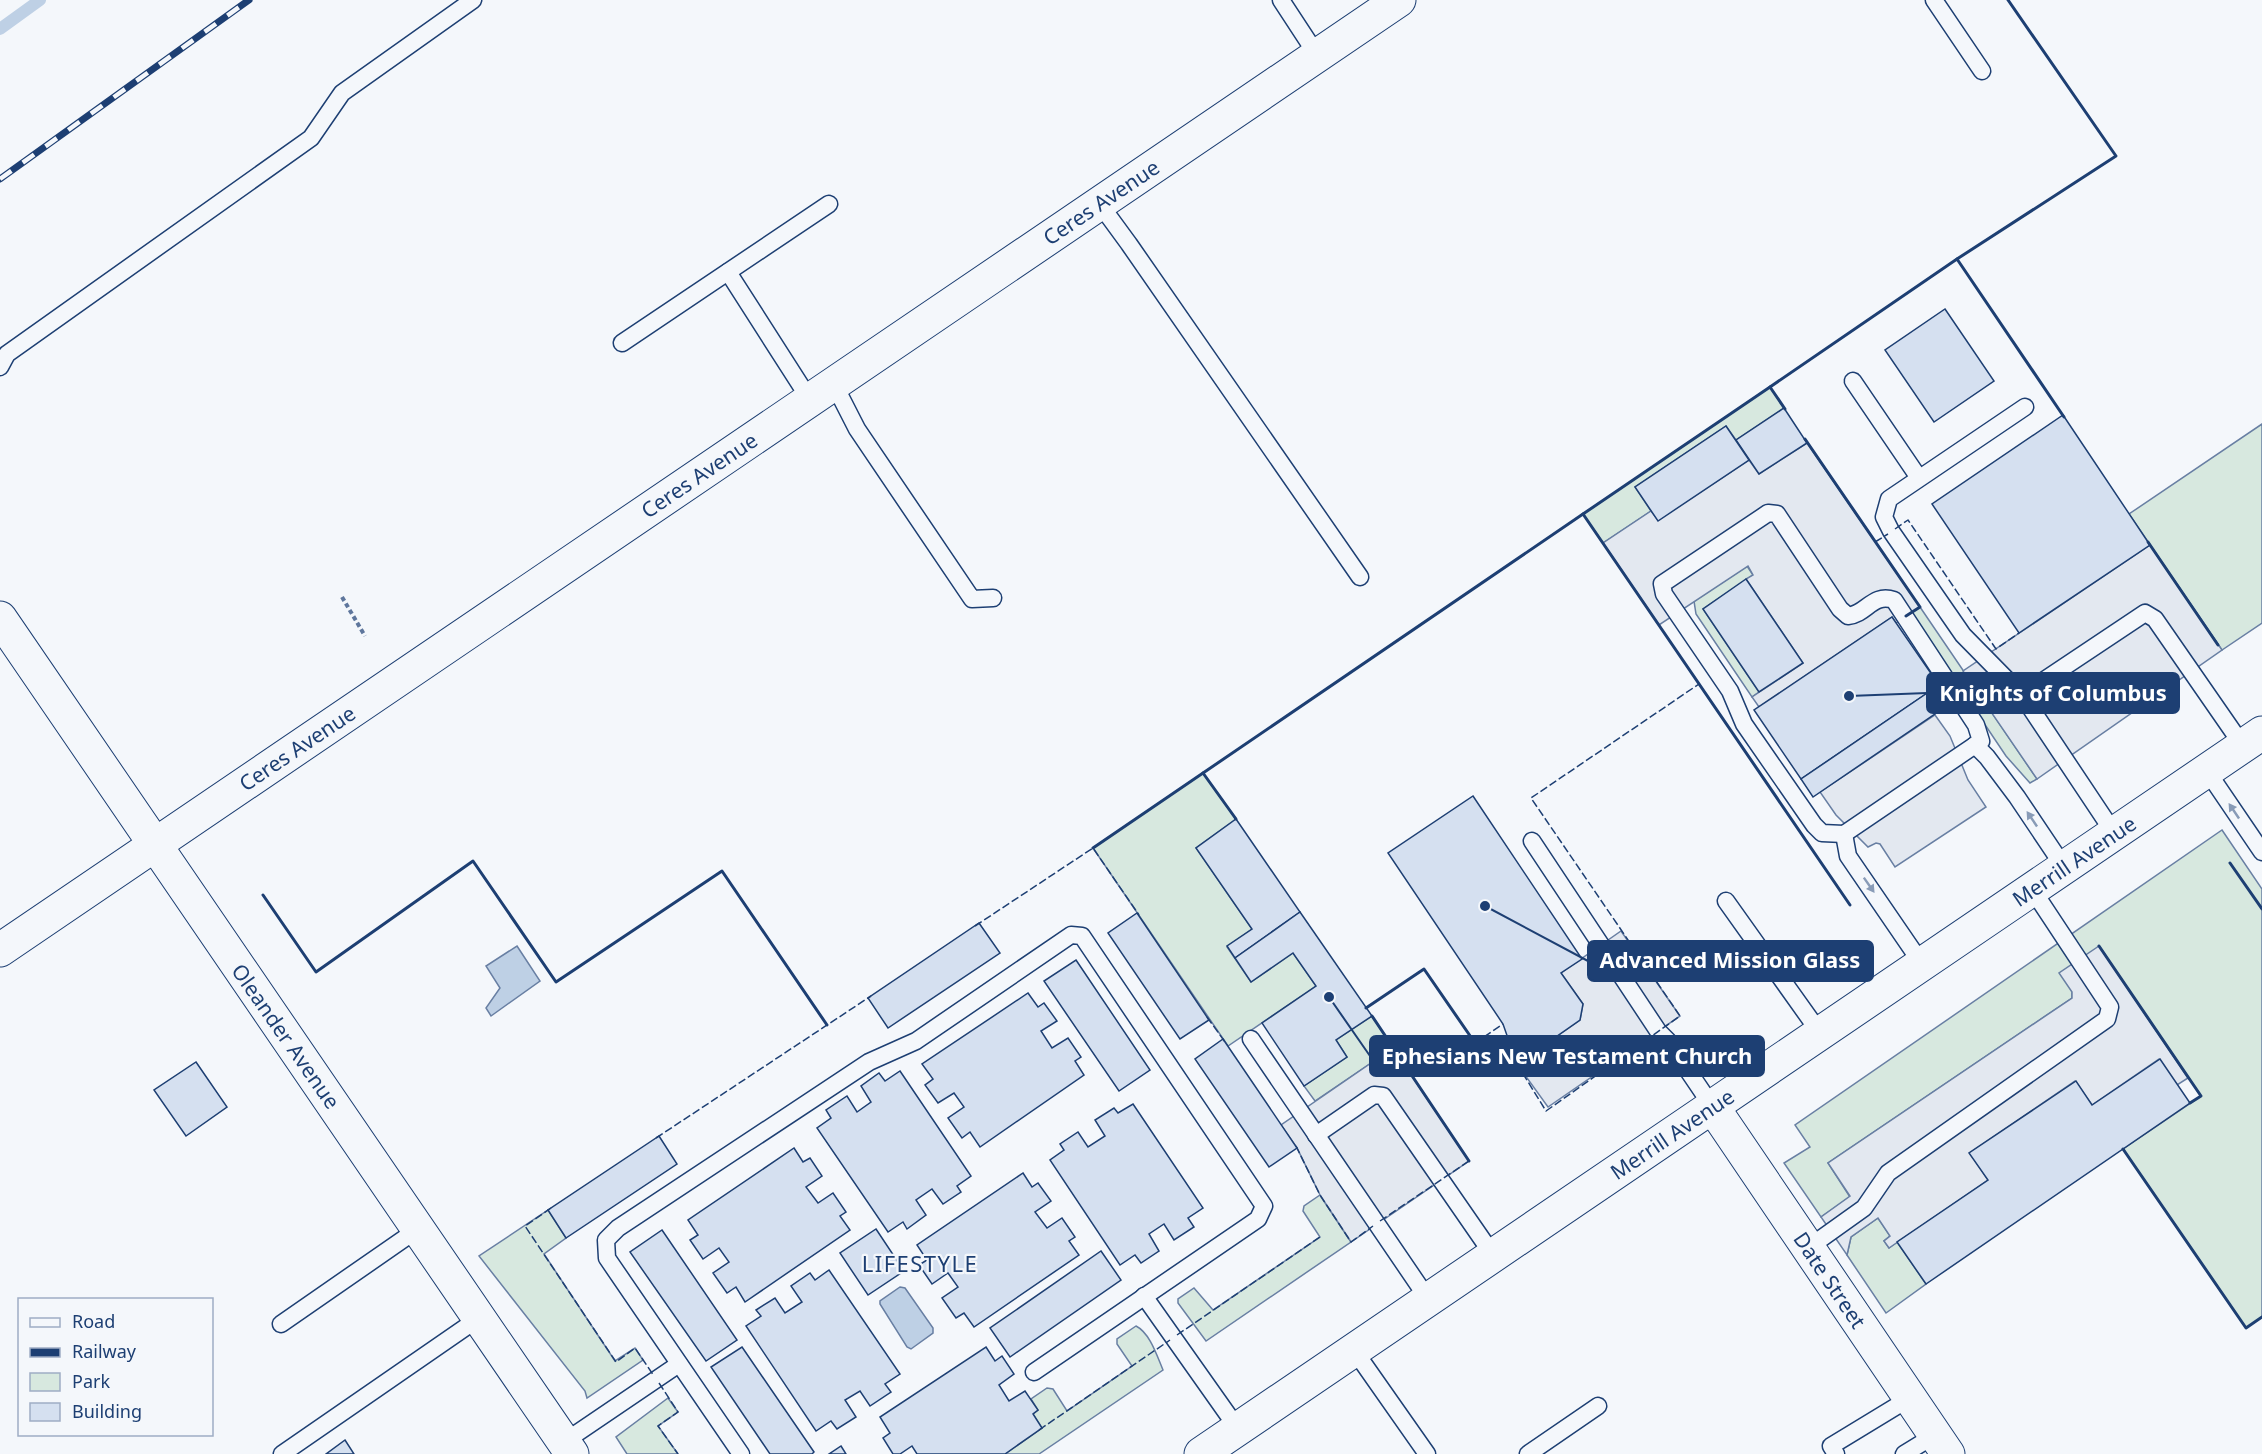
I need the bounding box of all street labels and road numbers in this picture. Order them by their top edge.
street label: Ceres Avenue [1037,153,1165,251]
street label: Ceres Avenue [635,426,763,524]
street label: Ceres Avenue [233,699,361,797]
street label: Merrill Avenue [2007,809,2141,913]
street label: Oleander Avenue [225,958,347,1114]
street label: Merrill Avenue [1605,1082,1739,1186]
street label: Date Street [1787,1226,1873,1334]

